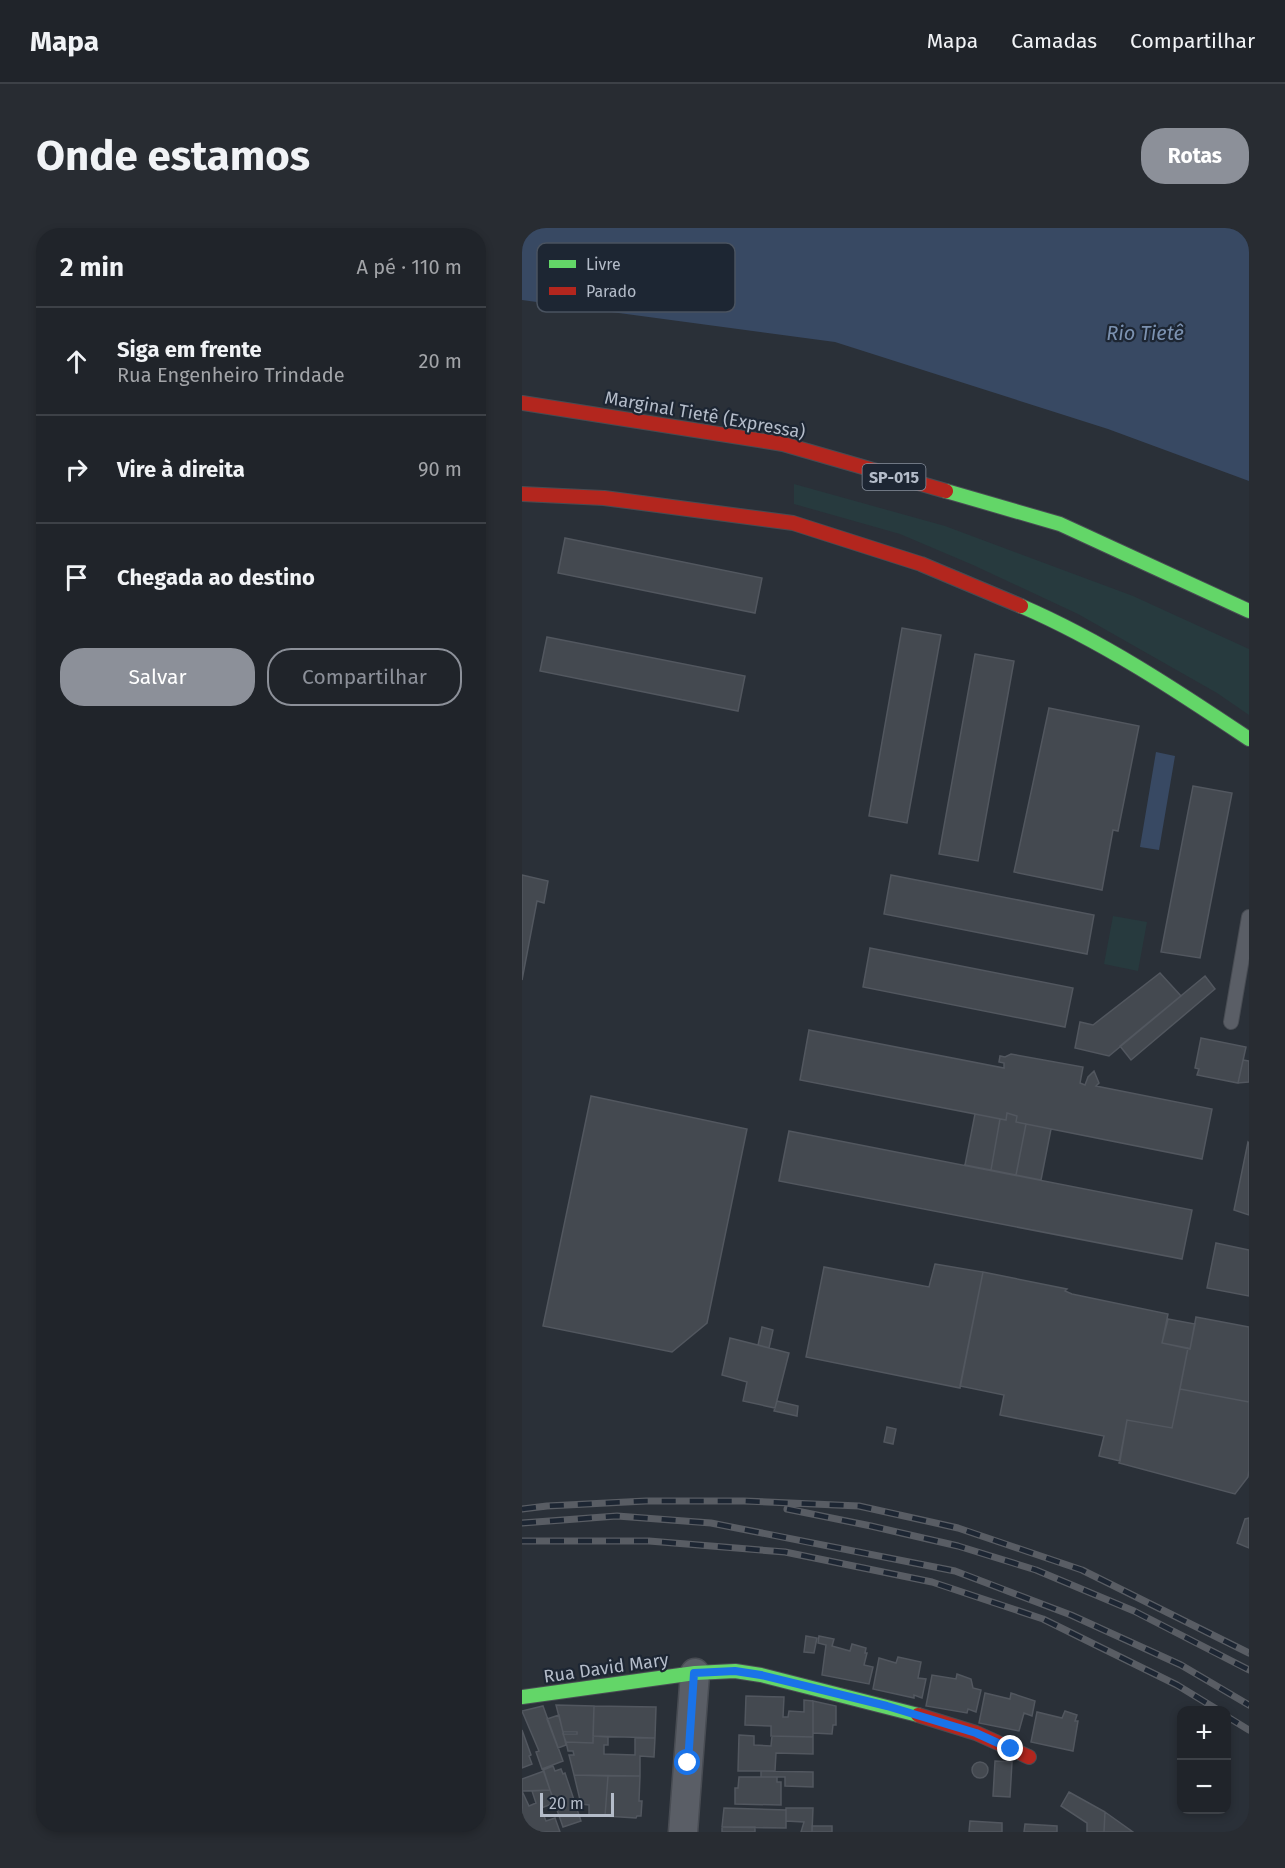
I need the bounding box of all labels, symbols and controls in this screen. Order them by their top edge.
text: Mapa [30,25,99,58]
text: Mapa [927,28,978,54]
text: Camadas [1011,28,1097,54]
text: Compartilhar [1130,28,1255,54]
button: Rotas [1141,128,1249,184]
text: Onde estamos [36,131,310,181]
legend [537,243,735,312]
text: 2 min [60,252,124,283]
text: A pé · 110 m [356,255,462,279]
text: Livre [586,255,621,274]
text: Parado [586,282,636,301]
water label: Rio Tietê [1106,321,1184,345]
text: Siga em frente [117,336,262,363]
icon: ahead [60,345,93,378]
text: 20 m [419,349,462,373]
text: Rua Engenheiro Trindade [117,363,345,387]
street label: Marginal Tietê (Expressa) [603,387,807,444]
icon: right [60,453,93,486]
text: Vire à direita [117,456,245,483]
text: 90 m [418,457,462,481]
road number: SP-015 [862,464,926,490]
icon: arrive [60,561,93,594]
text: Chegada ao destino [117,564,315,591]
button: Salvar [60,648,255,706]
button: Compartilhar [267,648,462,706]
street label: Rua David Mary [542,1648,670,1688]
map controls [1177,1706,1231,1814]
button: + [1177,1706,1231,1760]
route end [997,1735,1023,1761]
route start [674,1749,700,1775]
button: − [1177,1760,1231,1814]
scale bar [540,1790,614,1818]
text: 20 m [549,1794,584,1813]

